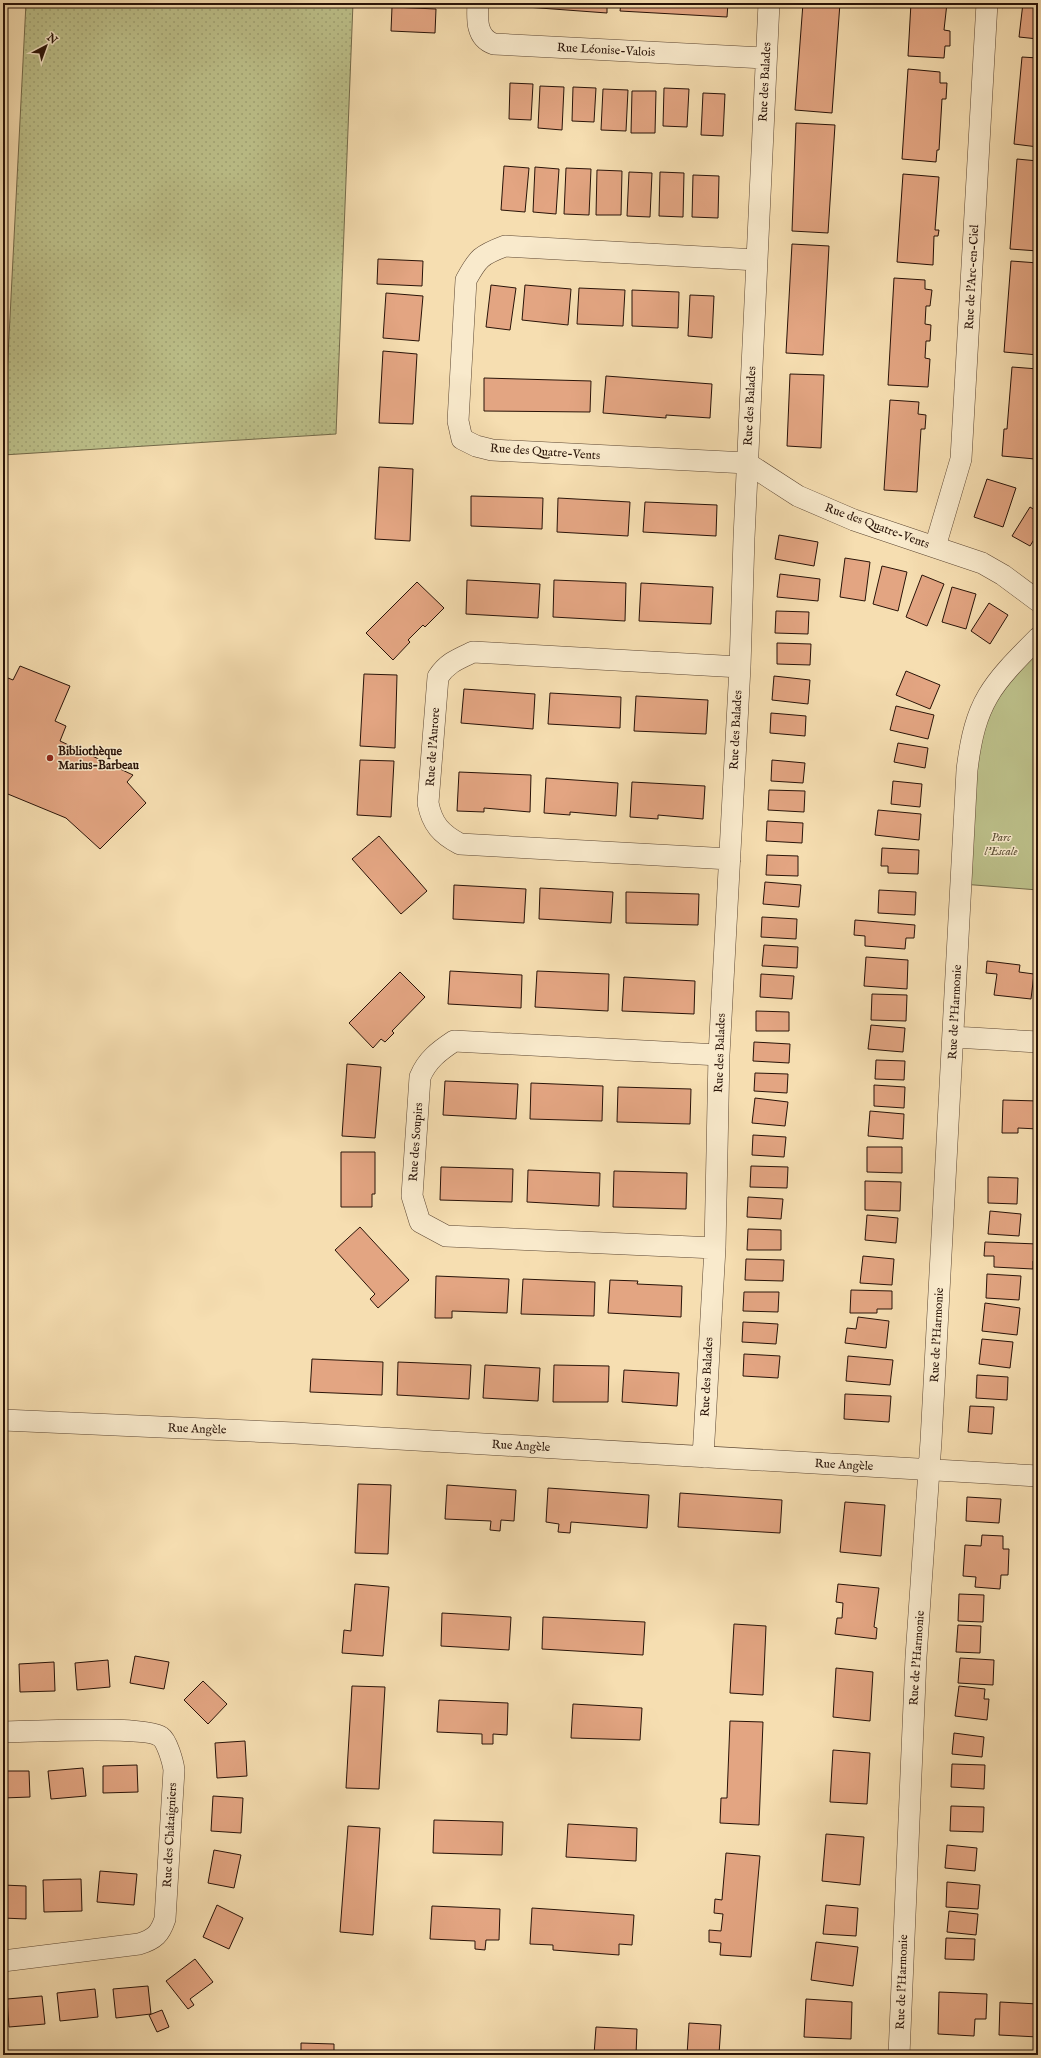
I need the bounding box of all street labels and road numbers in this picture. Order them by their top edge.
street label: Rue Léonise-Valois [557,40,655,60]
street label: Rue des Balades [755,42,775,122]
street label: Rue de l'Arc-en-Ciel [962,223,982,330]
street label: Rue des Balades [740,366,760,446]
street label: Rue des Quatre-Vents [489,441,601,463]
street label: Rue des Quatre-Vents [823,500,931,552]
street label: Rue des Balades [726,690,746,770]
street label: Rue de l'Aurore [423,707,443,787]
street label: Rue de l'Harmonie [945,964,965,1060]
street label: Rue des Balades [711,1013,729,1093]
street label: Rue des Soupirs [406,1102,427,1182]
street label: Rue de l'Harmonie [927,1287,947,1383]
street label: Rue des Balades [697,1337,717,1417]
street label: Rue Angèle [167,1420,227,1438]
street label: Rue Angèle [491,1437,551,1455]
street label: Rue Angèle [814,1456,874,1474]
street label: Rue de l'Harmonie [906,1610,928,1706]
street label: Rue des Châtaigniers [160,1782,180,1888]
street label: Rue de l'Harmonie [893,1934,911,2030]

